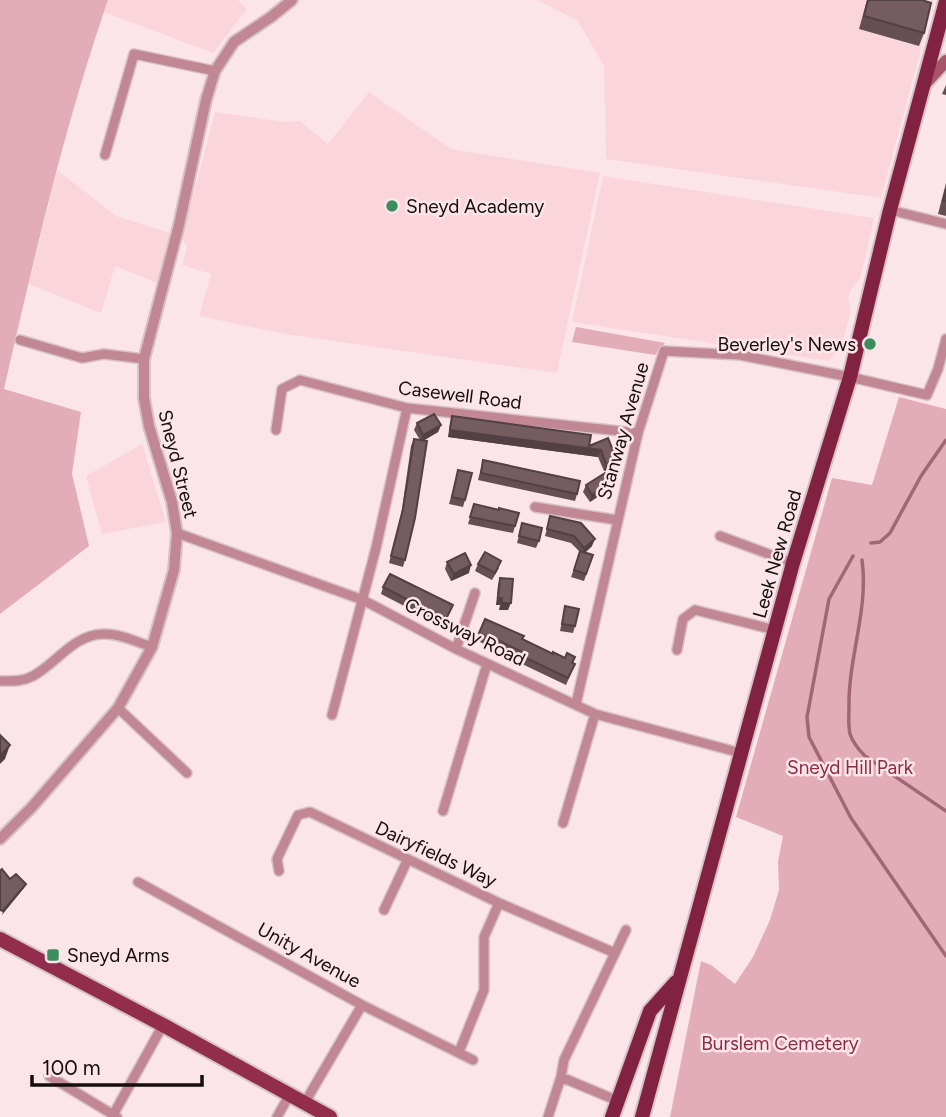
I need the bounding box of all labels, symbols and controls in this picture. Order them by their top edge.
place label: Sneyd Academy [406,195,544,218]
marker: Sneyd Academy [384,198,400,214]
place label: Beverley's News [718,333,856,356]
marker: Beverley's News [862,336,878,352]
street label: Stanway Avenue [592,360,654,502]
street label: Casewell Road [397,376,523,414]
street label: Sneyd Street [153,407,203,521]
street label: Leek New Road [748,487,806,621]
street label: Crossway Road [401,593,529,671]
park label: Sneyd Hill Park [787,756,914,779]
street label: Dairyfields Way [372,816,500,892]
street label: Unity Avenue [253,917,365,993]
place label: Sneyd Arms [67,944,169,967]
marker: Sneyd Arms [45,947,61,963]
park label: Burslem Cemetery [701,1032,859,1055]
scale bar [32,1044,201,1088]
text: 100 m [42,1055,101,1080]

